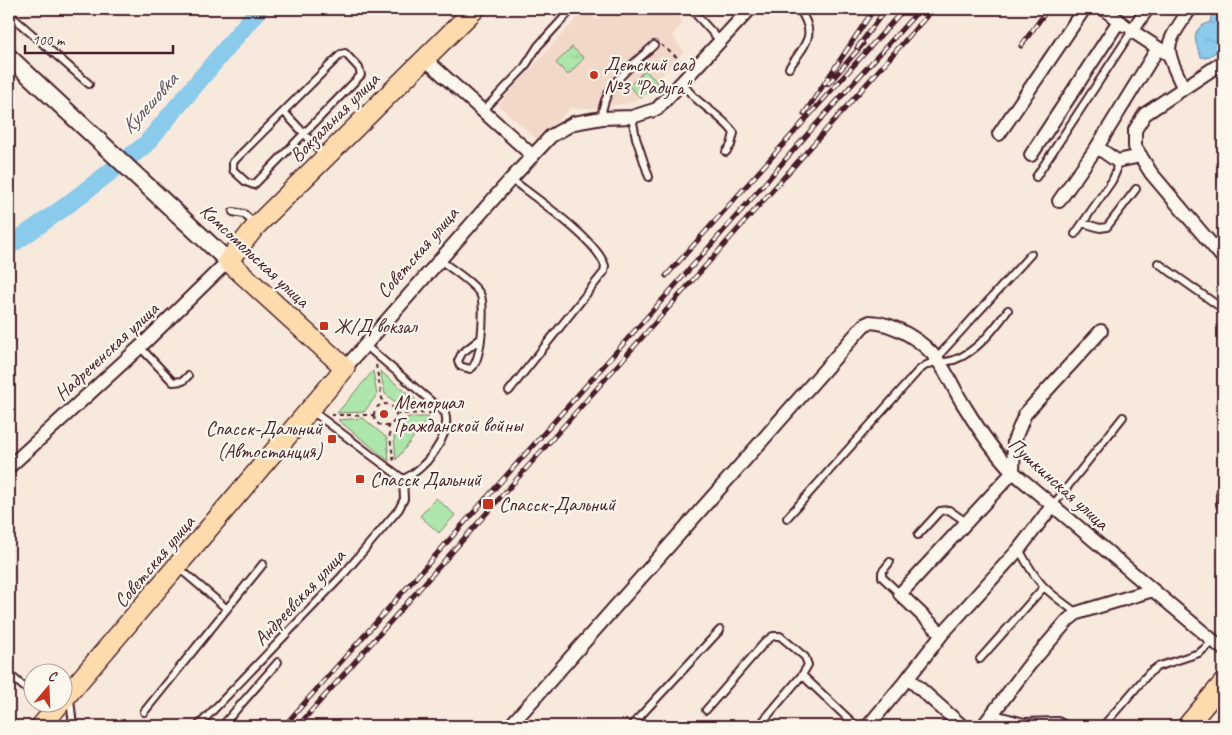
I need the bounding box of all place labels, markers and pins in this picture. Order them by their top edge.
place label: Детский сад №3 "Радуга" [604,52,695,100]
marker: Детский сад №3 "Радуга" [588,69,600,81]
place label: Ж/Д вокзал [334,314,419,339]
marker: Ж/Д вокзал [318,320,330,332]
place label: Мемориал Гражданской войны [394,390,524,438]
marker: Мемориал Гражданской войны [378,408,390,420]
place label: Спасск-Дальний (Автостанция) [206,416,324,464]
marker: Спасск-Дальний (Автостанция) [326,433,338,445]
place label: Спасск Дальний [370,467,483,492]
marker: Спасск Дальний [354,473,366,485]
place label: Спасск-Дальний [499,492,617,517]
marker: Спасск-Дальний [481,497,495,511]

